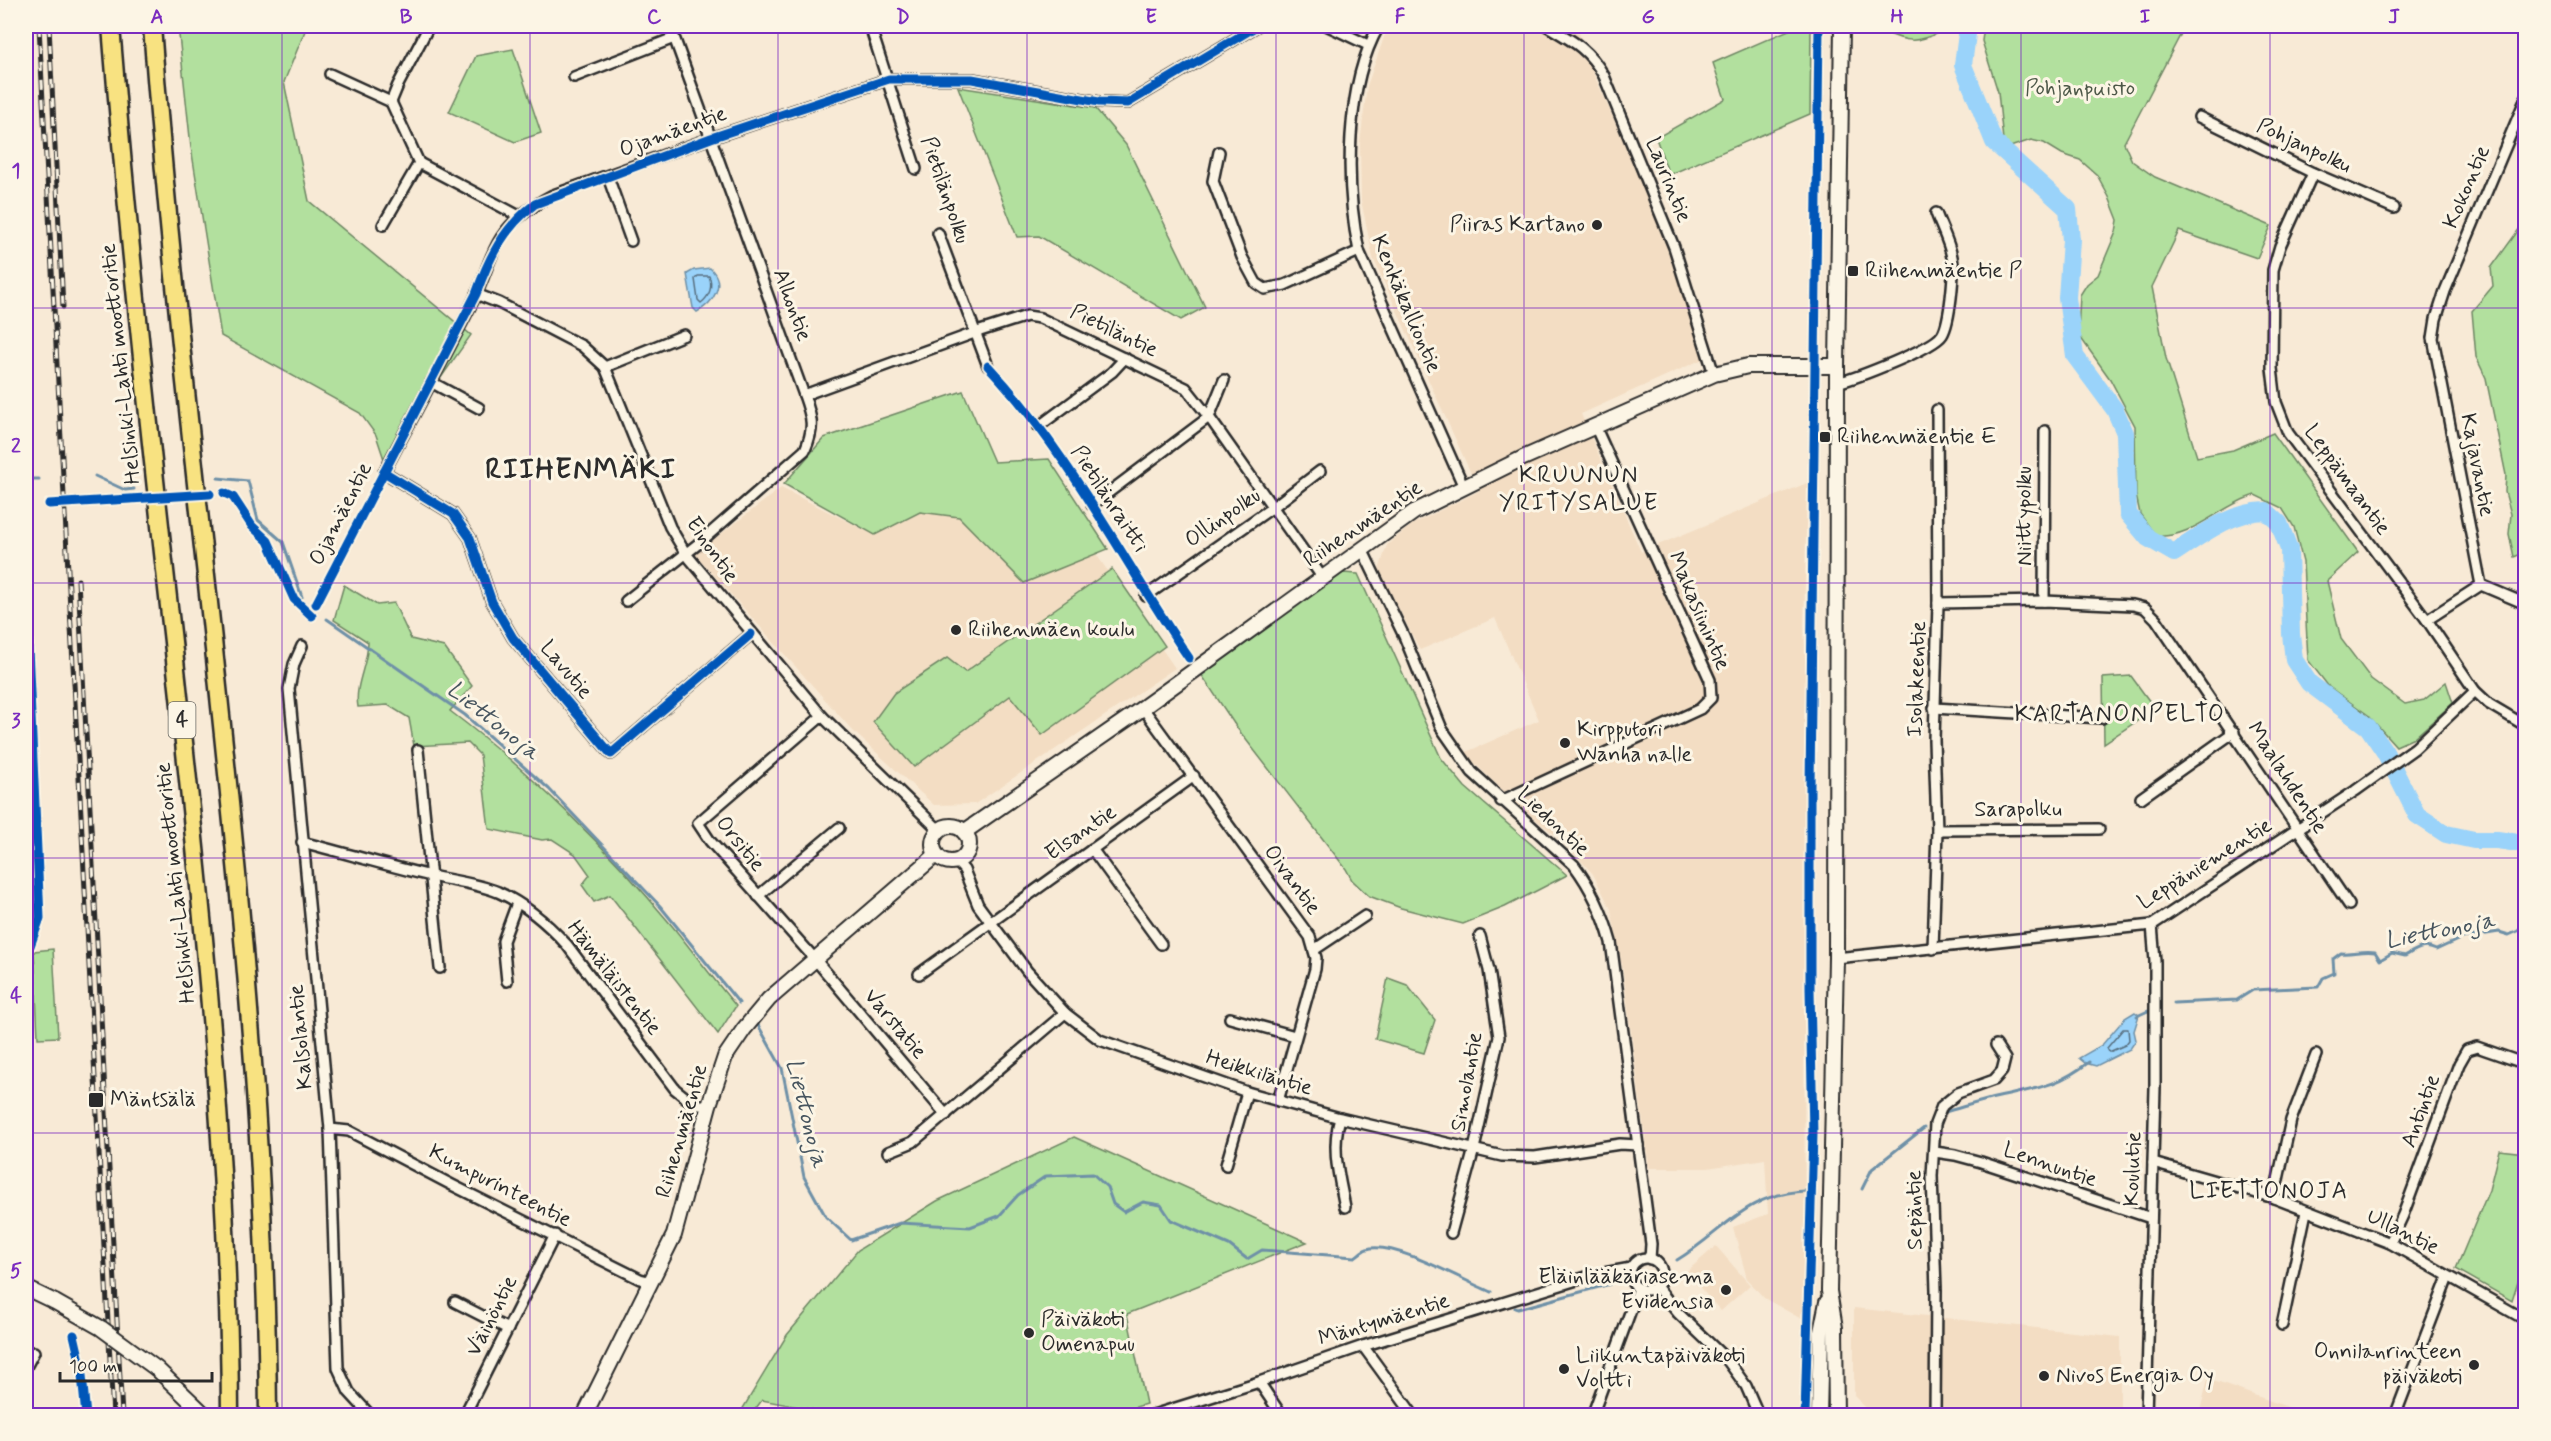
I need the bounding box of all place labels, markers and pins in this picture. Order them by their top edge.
place label: Piiras Kartano [1450,211,1585,239]
marker: Piiras Kartano [1590,218,1604,232]
place label: Riihenmäentie P [1865,257,2022,285]
marker: Riihenmäentie P [1846,264,1860,278]
place label: Riihenmäentie E [1837,423,1996,451]
marker: Riihenmäentie E [1818,430,1832,444]
place label: Riihenmäen koulu [968,616,1134,644]
marker: Riihenmäen koulu [949,623,963,637]
place label: Kirpputori Wanha nalle [1577,716,1692,769]
marker: Kirpputori Wanha nalle [1558,736,1572,750]
place label: Mäntsälä [110,1086,196,1114]
marker: Mäntsälä [87,1091,105,1109]
place label: Eläinlääkäriasema Evidensia [1538,1263,1714,1316]
marker: Eläinlääkäriasema Evidensia [1719,1283,1733,1297]
place label: Päiväkoti Omenapuu [1041,1306,1135,1359]
marker: Päiväkoti Omenapuu [1022,1326,1036,1340]
place label: Onnilanrinteen päiväkoti [2314,1338,2462,1391]
place label: Liikuntapäiväkoti Voltti [1576,1342,1745,1395]
marker: Onnilanrinteen päiväkoti [2467,1358,2481,1372]
marker: Liikuntapäiväkoti Voltti [1557,1362,1571,1376]
place label: Nivos Energia Oy [2056,1362,2214,1393]
marker: Nivos Energia Oy [2037,1369,2051,1383]

